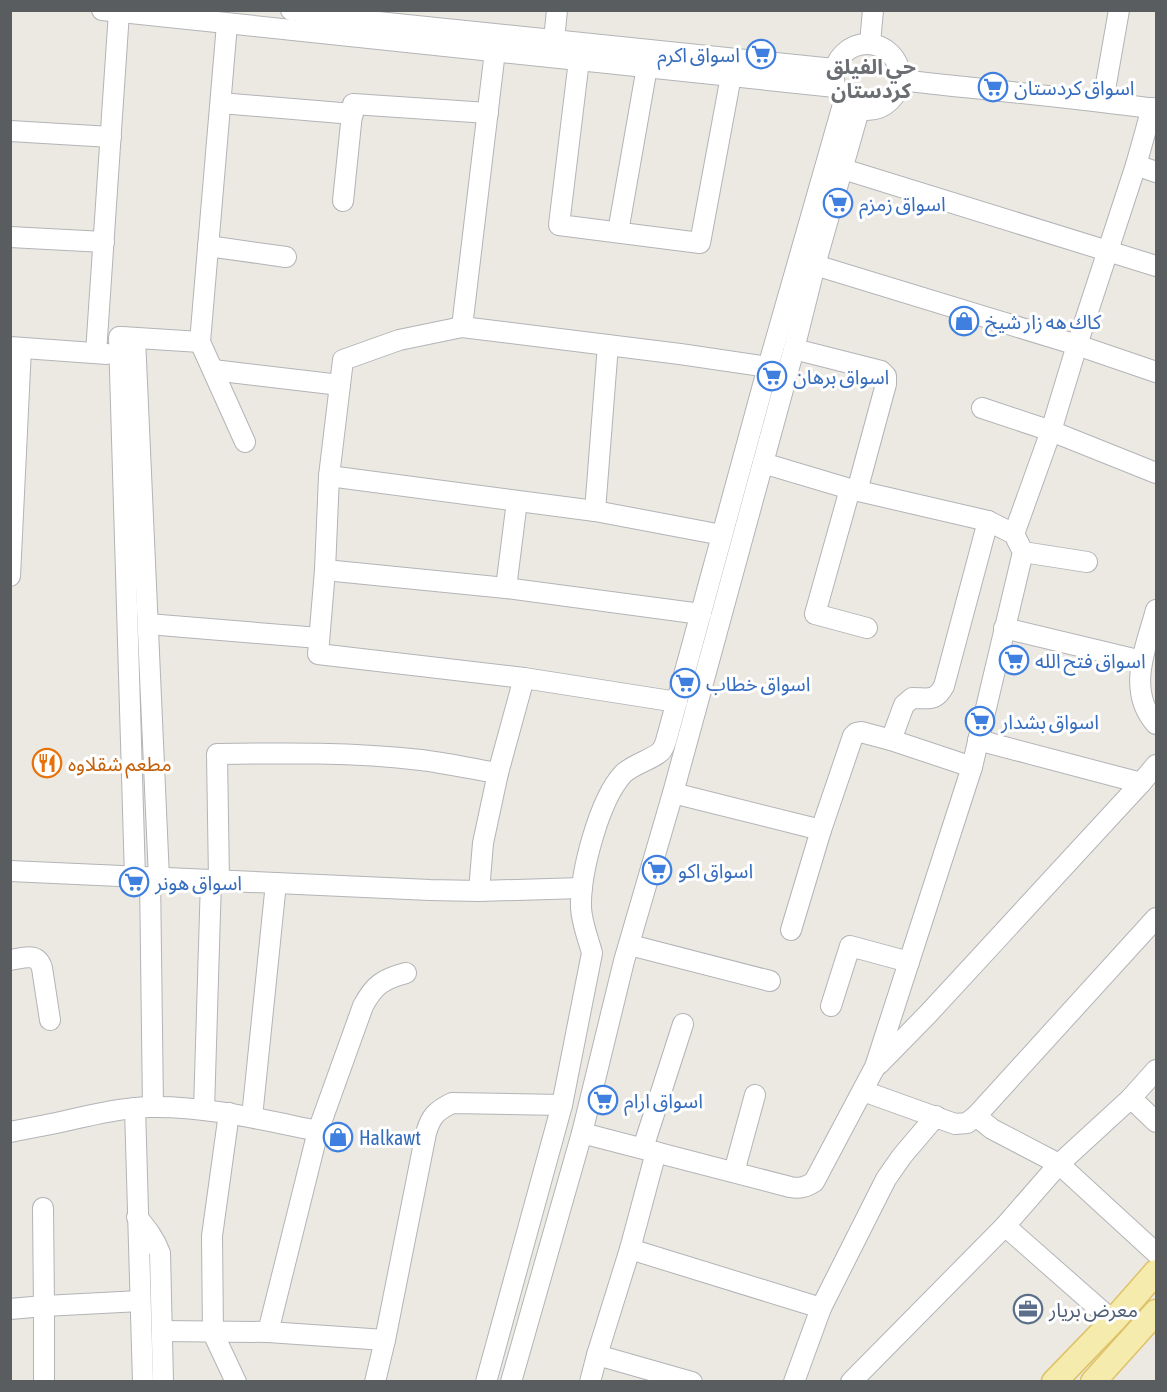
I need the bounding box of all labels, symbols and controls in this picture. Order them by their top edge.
supermarket icon: اسواق اكرم [745,38,777,70]
place label: اسواق اكرم [657,43,740,70]
district label: حي الفيلق كردستان [826,54,916,103]
supermarket icon: اسواق كردستان [977,71,1009,103]
place label: اسواق كردستان [1014,76,1135,100]
supermarket icon: اسواق زمزم [822,187,854,219]
place label: اسواق زمزم [859,192,946,219]
shop icon: كاك هه زار شيخ [948,305,980,337]
place label: كاك هه زار شيخ [985,310,1102,337]
supermarket icon: اسواق برهان [756,360,788,392]
place label: اسواق برهان [793,365,889,389]
supermarket icon: اسواق فتح الله [998,644,1030,676]
place label: اسواق فتح الله [1035,649,1146,676]
supermarket icon: اسواق خطاب [669,667,701,699]
place label: اسواق خطاب [706,672,811,696]
supermarket icon: اسواق بشدار [964,705,996,737]
place label: اسواق بشدار [1000,710,1099,734]
restaurant icon: مطعم شقلاوه [31,747,63,779]
place label: مطعم شقلاوه [68,752,172,779]
supermarket icon: اسواق اكو [641,854,673,886]
place label: اسواق اكو [678,859,753,883]
supermarket icon: اسواق هونر [118,866,150,898]
place label: اسواق هونر [154,871,242,895]
supermarket icon: اسواق ارام [587,1084,619,1116]
place label: اسواق ارام [624,1089,703,1116]
shop icon: Halkawt [322,1121,354,1153]
place label: Halkawt [359,1126,421,1149]
office icon: معرض بريار [1012,1293,1044,1325]
place label: معرض بريار [1048,1298,1138,1322]

